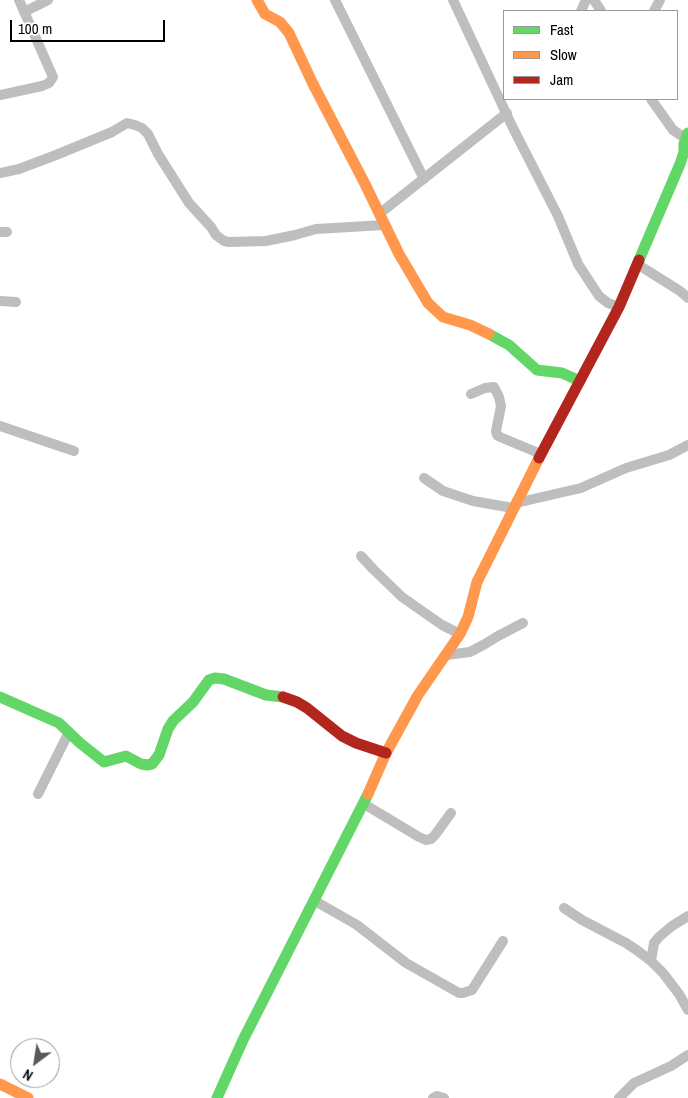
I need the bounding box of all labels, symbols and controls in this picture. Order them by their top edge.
scale bar [12,10,168,42]
legend [503,10,678,100]
text: 100 m [18,18,52,39]
text: Fast [550,19,573,40]
text: Slow [550,44,577,65]
text: Jam [550,69,573,90]
north arrow [10,1038,60,1088]
text: N [20,1065,36,1085]

